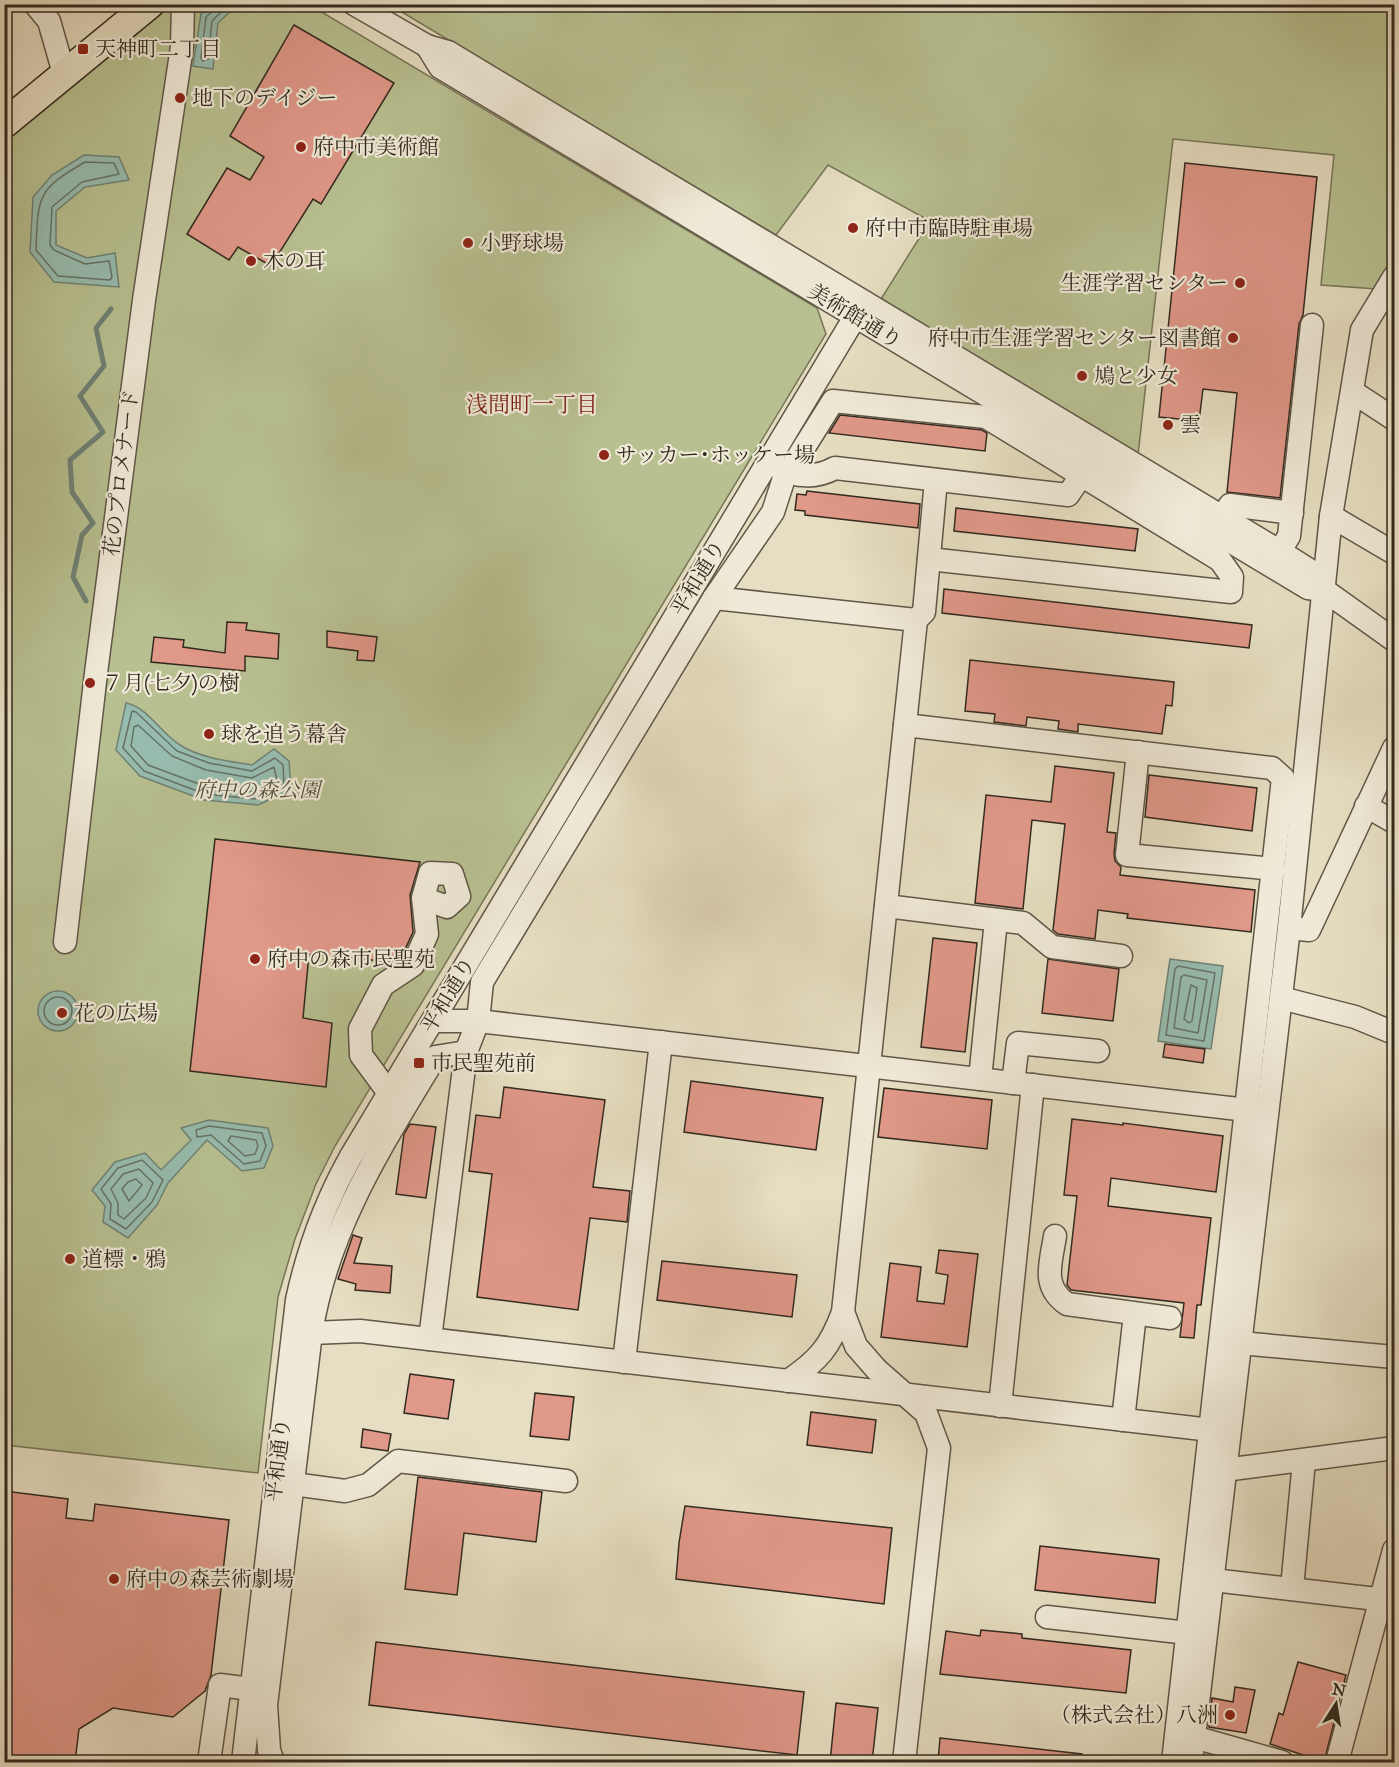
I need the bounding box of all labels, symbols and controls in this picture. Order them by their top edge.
place label: 天神町二丁目 [95,36,221,62]
marker: 天神町二丁目 [76,42,90,56]
place label: 地下のデイジー [192,85,338,111]
marker: 地下のデイジー [173,91,187,105]
place label: 府中市美術館 [313,134,439,160]
marker: 府中市美術館 [294,140,308,154]
place label: 府中市臨時駐車場 [865,215,1033,241]
marker: 府中市臨時駐車場 [846,221,860,235]
place label: 小野球場 [480,230,564,256]
marker: 小野球場 [461,236,475,250]
place label: 木の耳 [263,248,326,274]
marker: 木の耳 [244,254,258,268]
place label: 生涯学習センター [1061,270,1228,296]
marker: 生涯学習センター [1233,276,1247,290]
street label: 美術館通り [803,278,907,354]
place label: 府中市生涯学習センター図書館 [928,325,1221,351]
marker: 府中市生涯学習センター図書館 [1226,331,1240,345]
place label: 鳩と少女 [1094,363,1178,389]
marker: 鳩と少女 [1075,369,1089,383]
street label: 花のプロメナード [98,388,144,558]
district label: 浅間町一丁目 [466,391,598,418]
place label: 雲 [1180,412,1201,438]
marker: 雲 [1161,418,1175,432]
place label: サッカー･ホッケー場 [616,442,815,468]
marker: サッカー･ホッケー場 [597,448,611,462]
street label: 平和通り [665,535,731,621]
place label: ７月(七夕)の樹 [102,670,240,696]
marker: ７月(七夕)の樹 [83,676,97,690]
place label: 球を追う幕舎 [221,721,347,747]
marker: 球を追う幕舎 [202,727,216,741]
park label: 府中の森公園 [194,777,323,803]
place label: 府中の森市民聖苑 [267,946,435,972]
marker: 府中の森市民聖苑 [248,952,262,966]
street label: 平和通り [415,952,481,1038]
place label: 花の広場 [74,1000,158,1026]
marker: 花の広場 [55,1006,69,1020]
place label: 市民聖苑前 [431,1050,536,1076]
marker: 市民聖苑前 [412,1056,426,1070]
place label: 道標・鴉 [82,1246,166,1272]
marker: 道標・鴉 [63,1252,77,1266]
street label: 平和通り [260,1417,296,1503]
place label: 府中の森芸術劇場 [126,1566,294,1592]
marker: 府中の森芸術劇場 [107,1572,121,1586]
north arrow [1306,1674,1366,1734]
text: N [1330,1679,1348,1701]
place label: （株式会社）八洲 [1050,1702,1218,1728]
marker: （株式会社）八洲 [1223,1708,1237,1722]

